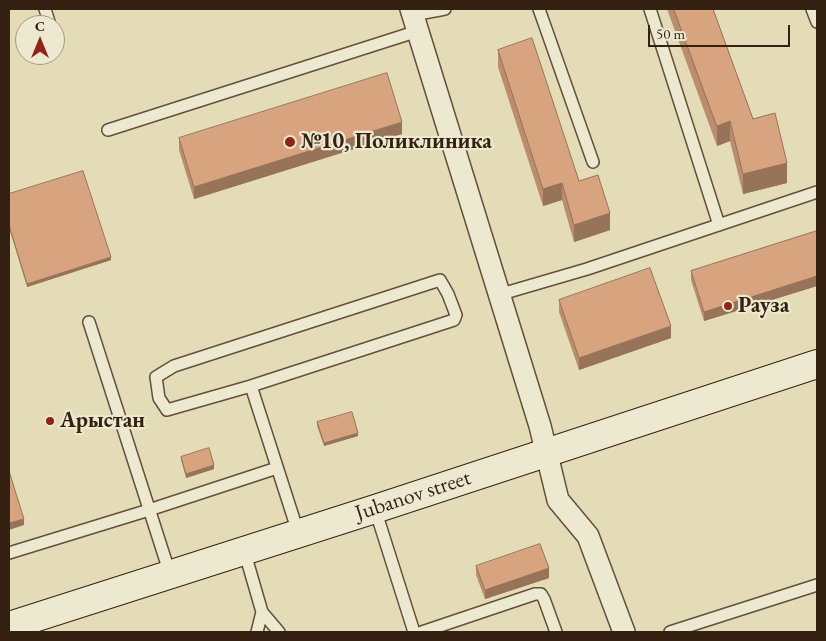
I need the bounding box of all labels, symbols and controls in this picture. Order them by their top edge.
north arrow [15,15,65,65]
scale bar [651,15,794,47]
text: С [35,17,45,35]
text: 50 m [656,24,685,43]
place label: №10, Поликлиника [301,129,492,155]
marker: №10, Поликлиника [283,135,297,149]
place label: Рауза [738,293,789,319]
marker: Рауза [722,300,734,312]
place label: Арыстан [60,408,145,434]
marker: Арыстан [44,415,56,427]
street label: Jubanov street [352,465,474,527]

